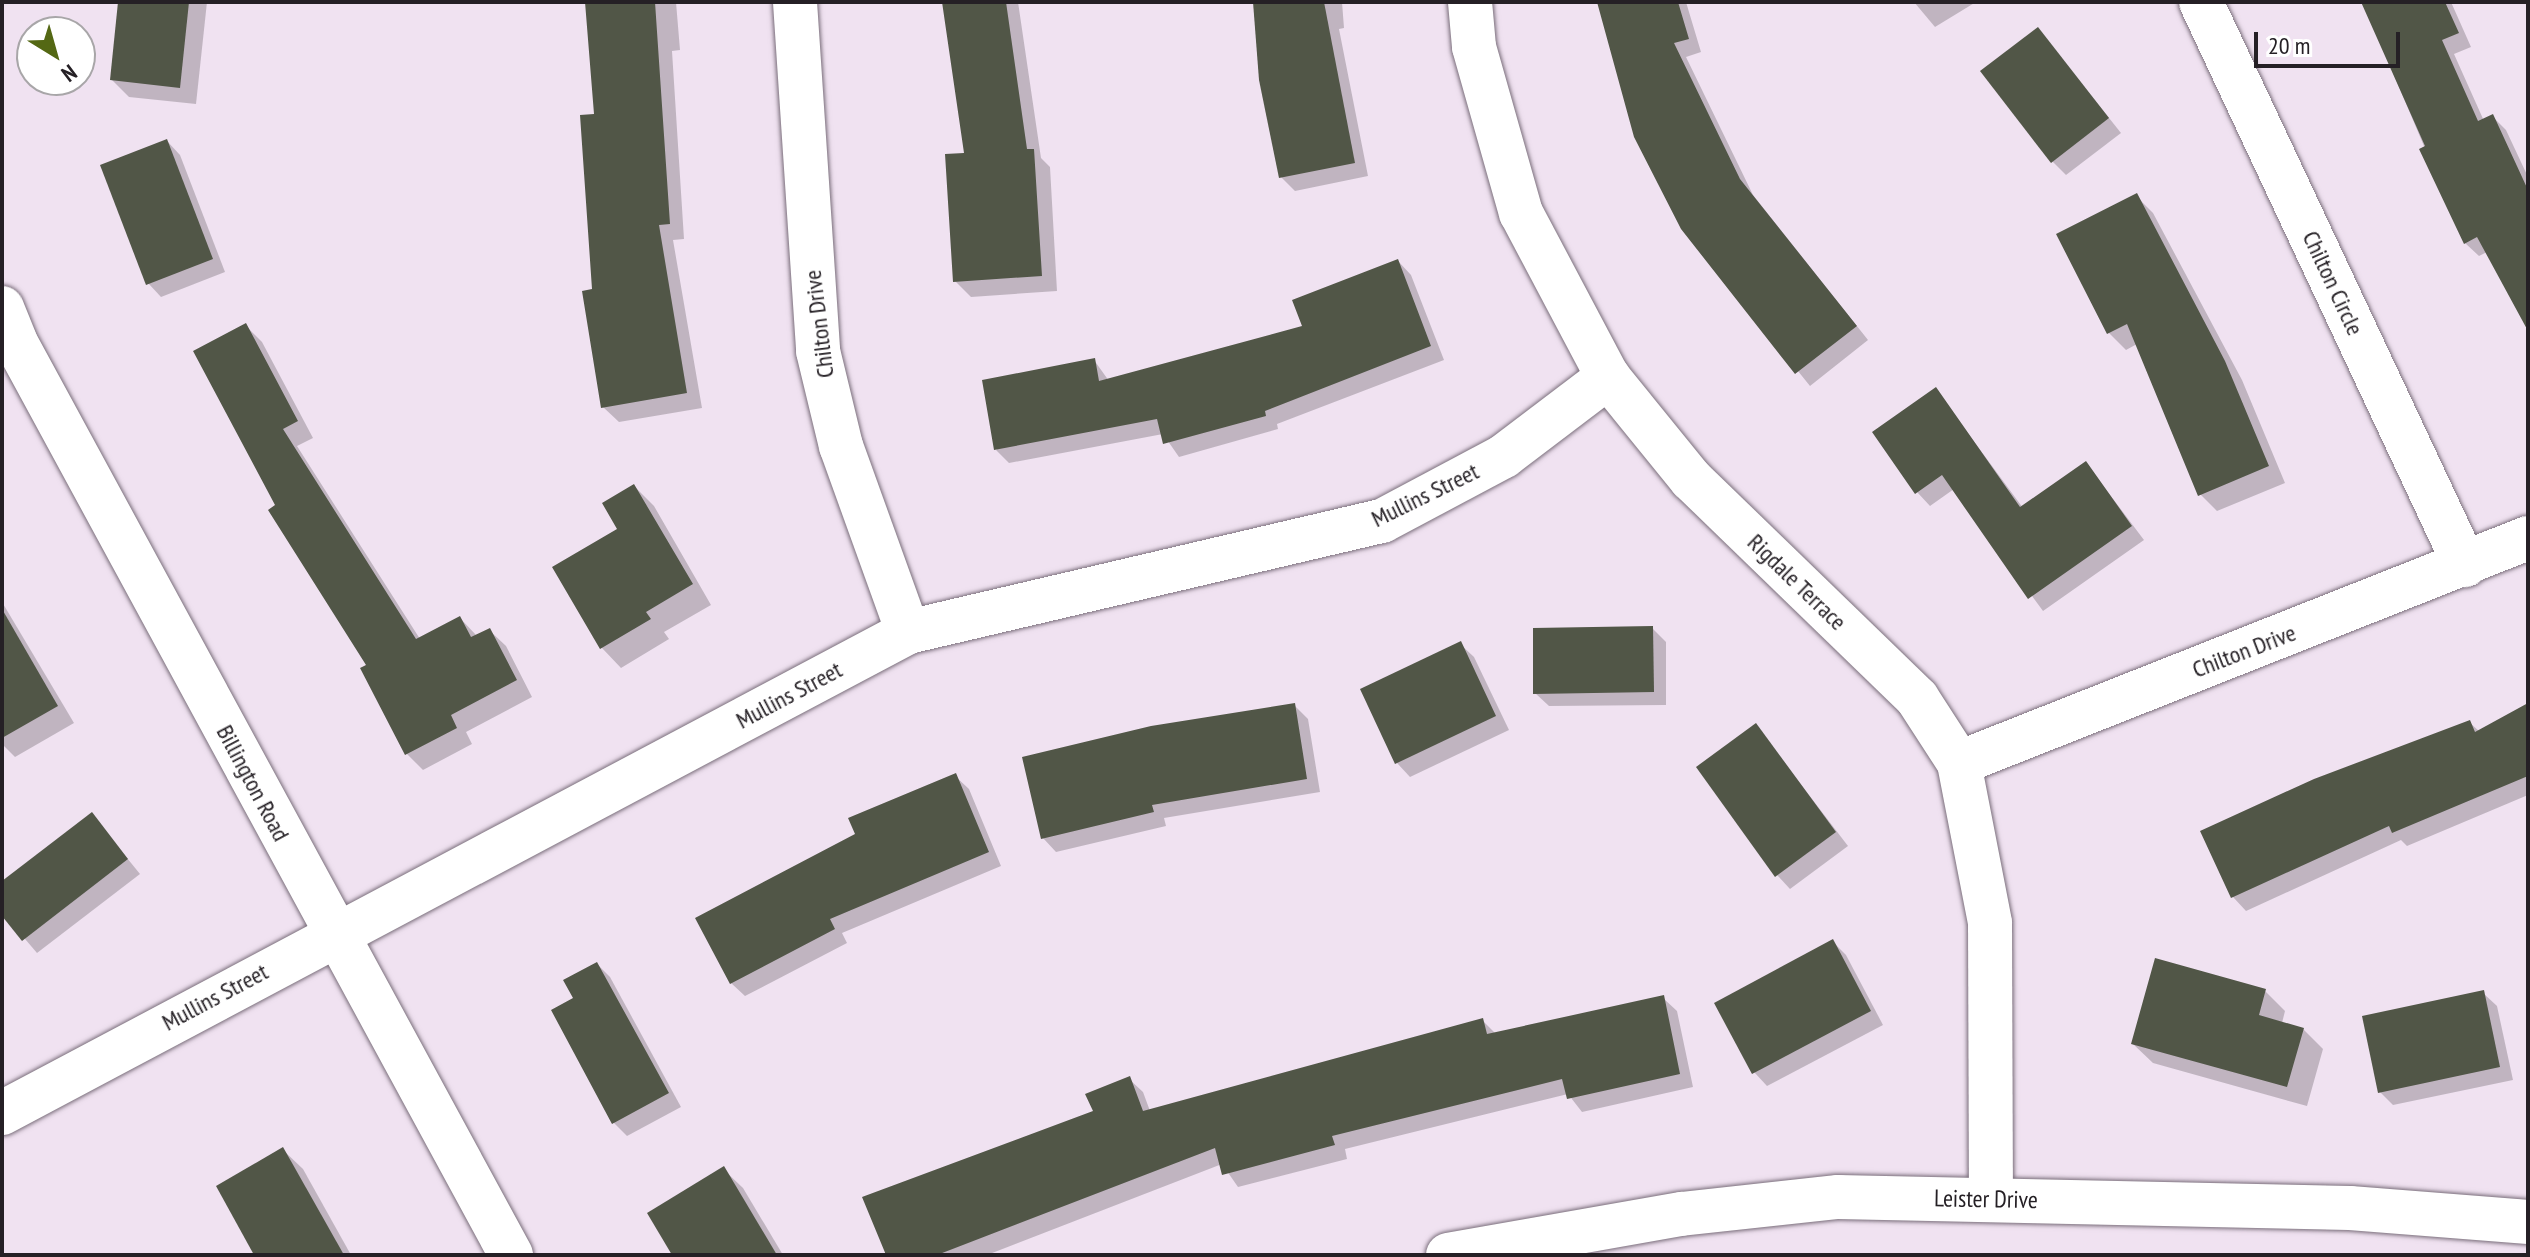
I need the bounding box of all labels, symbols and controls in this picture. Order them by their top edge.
north arrow [16,16,96,96]
scale bar [2258,16,2404,66]
text: 20 m [2268,30,2310,61]
text: N [56,59,82,88]
street label: Chilton Circle [2296,226,2370,340]
street label: Chilton Drive [798,268,840,380]
street label: Mullins Street [1367,457,1483,533]
street label: Rigdale Terrace [1741,528,1853,636]
street label: Chilton Drive [2188,618,2300,684]
street label: Mullins Street [731,655,847,735]
street label: Billington Road [210,720,296,846]
street label: Mullins Street [157,957,273,1037]
street label: Leister Drive [1934,1184,2038,1214]

